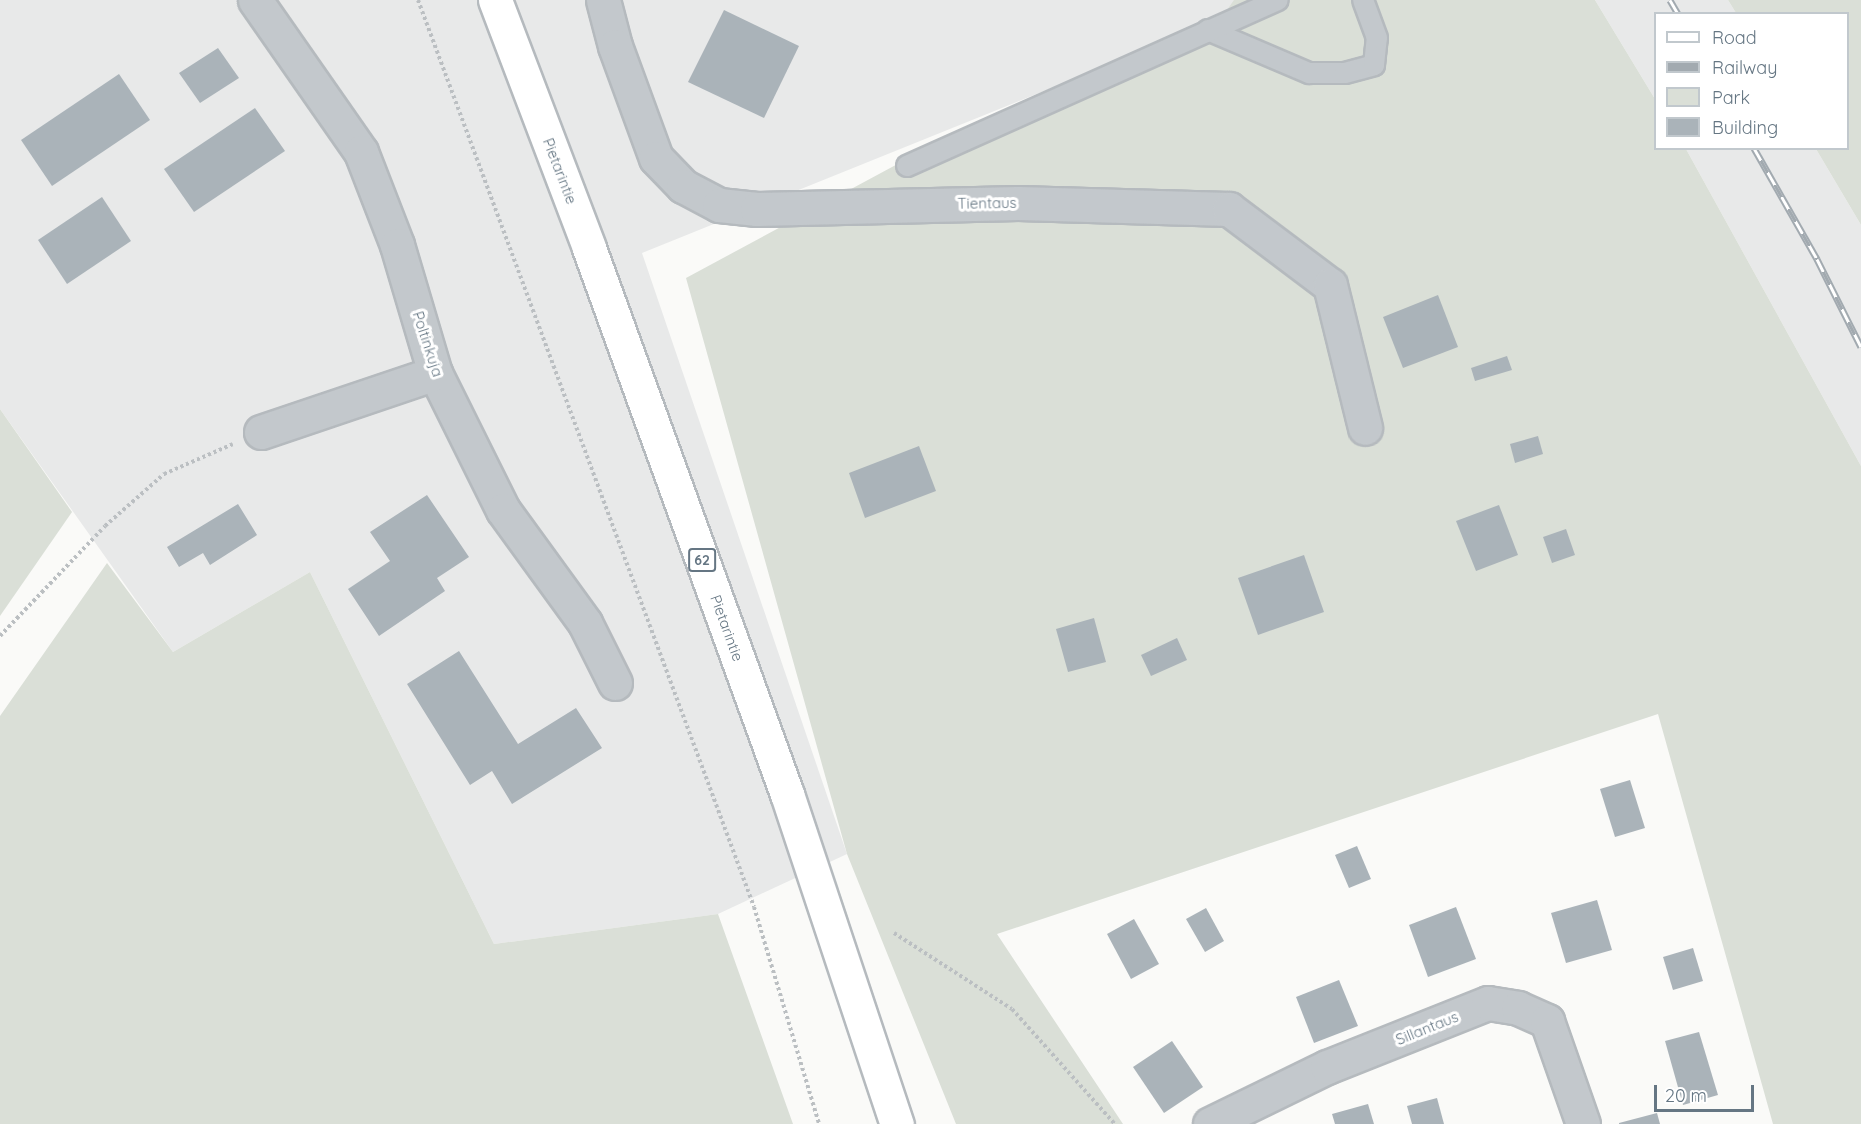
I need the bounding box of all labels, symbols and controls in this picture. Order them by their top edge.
legend [1654,12,1849,150]
text: Road [1712,26,1757,49]
text: Railway [1712,56,1778,79]
text: Park [1712,86,1750,109]
text: Building [1712,116,1778,139]
street label: Pietarintie [539,135,581,207]
street label: Tientaus [957,193,1017,213]
street label: Poltinkuja [409,309,447,379]
road number: 62 [687,549,717,571]
street label: Pietarintie [707,592,747,664]
street label: Sillantaus [1393,1007,1461,1049]
scale bar [1657,1073,1758,1111]
text: 20 m [1665,1084,1707,1107]

